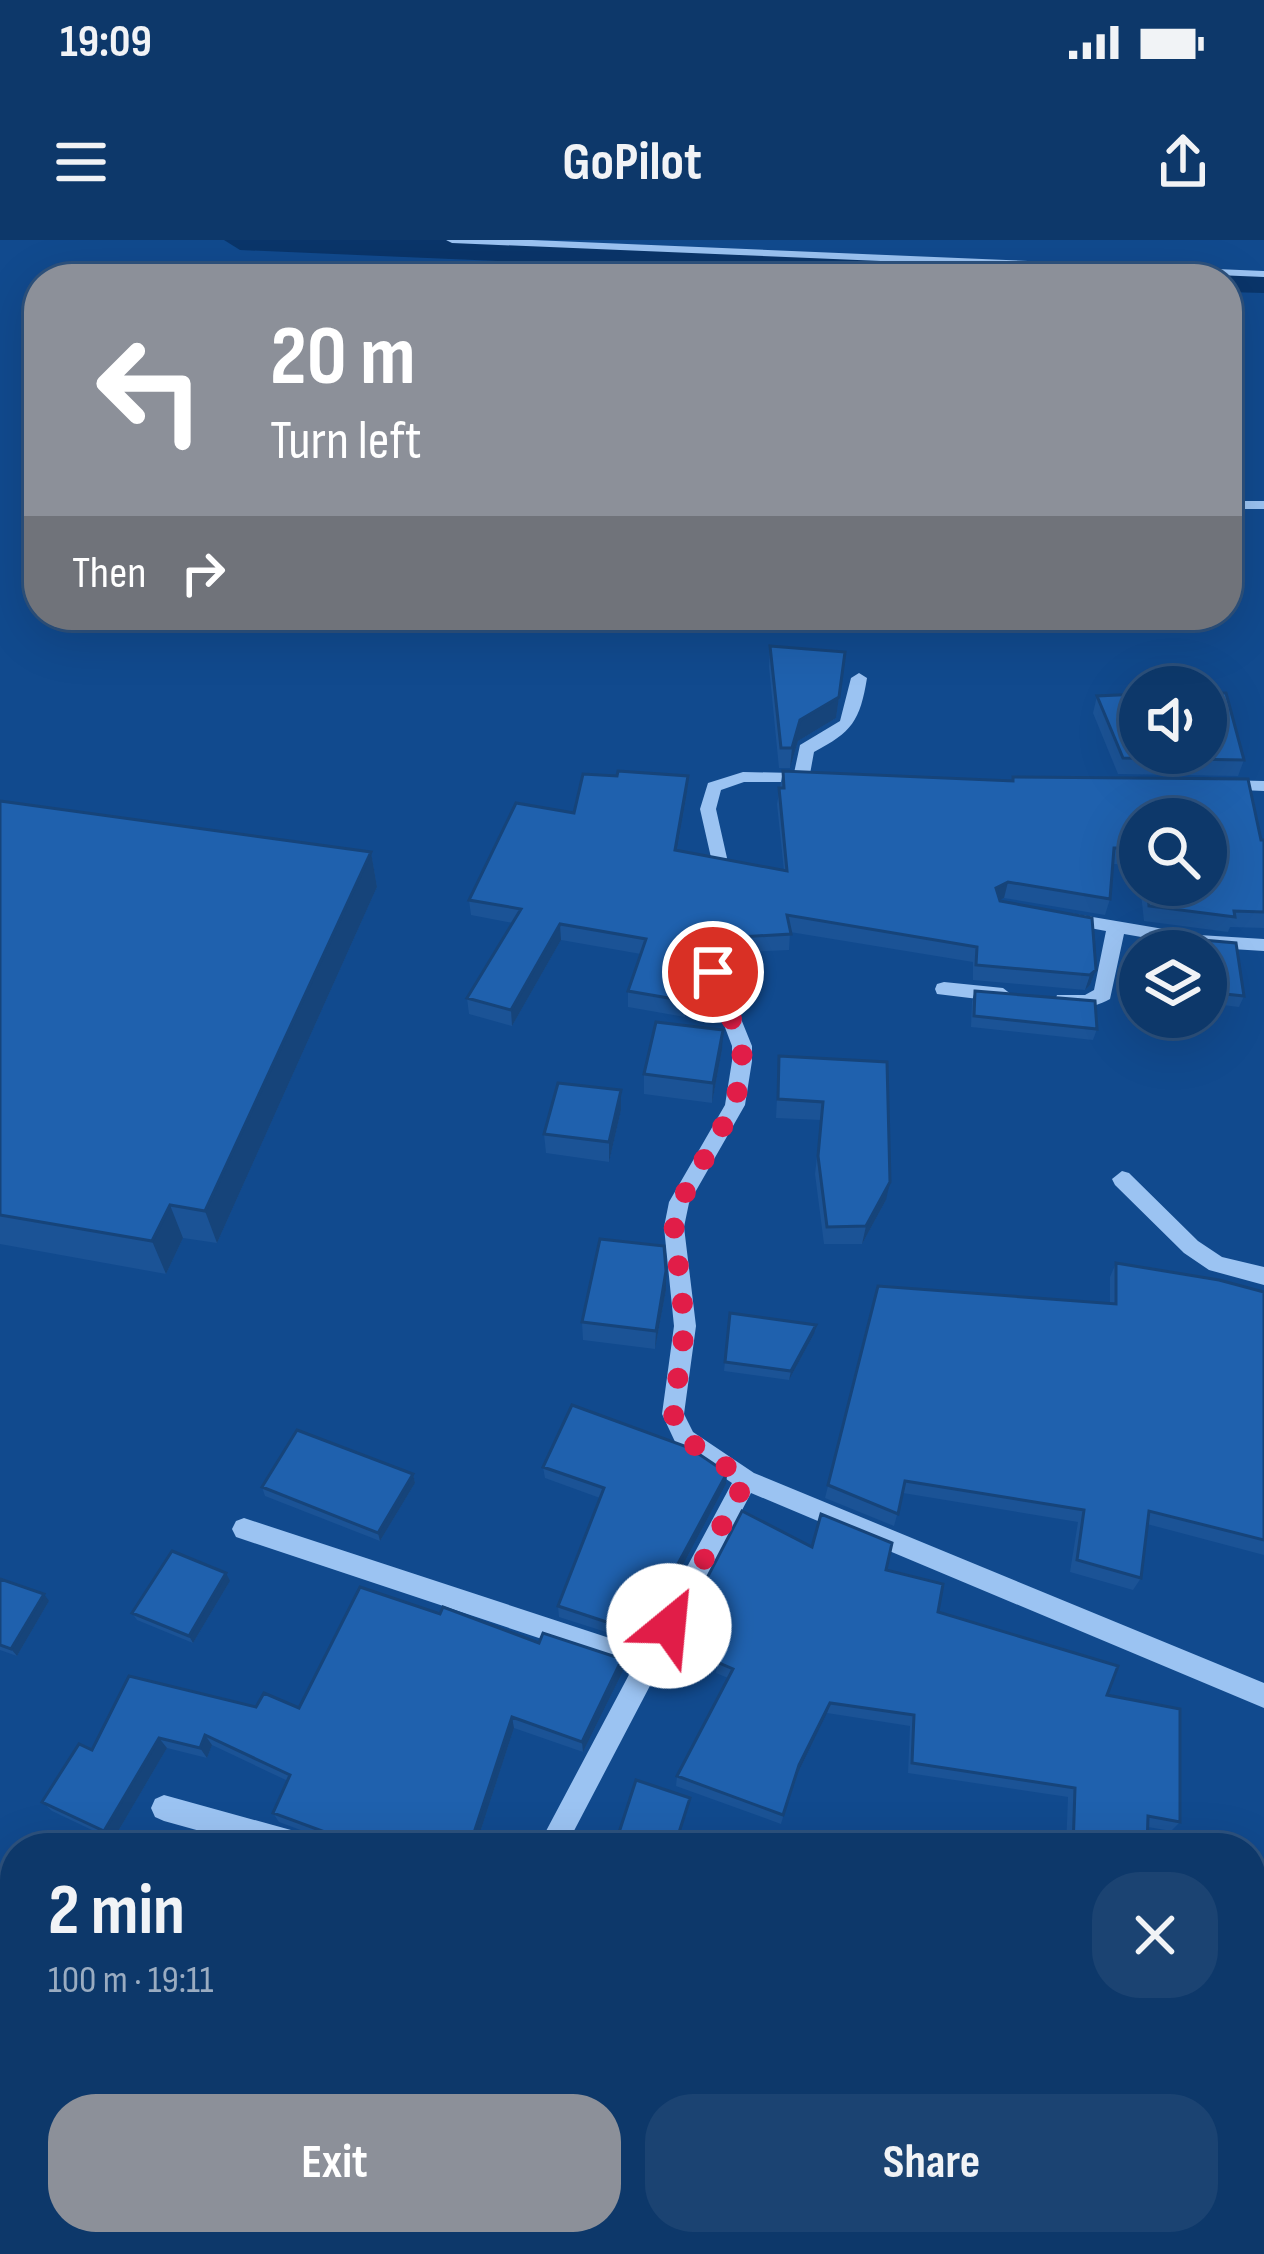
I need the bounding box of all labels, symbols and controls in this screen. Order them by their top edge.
text: 19:09 [60,15,152,70]
icon: menu [48,129,114,195]
icon: share [1150,129,1216,195]
text: GoPilot [562,130,702,195]
text: 20 m [270,307,416,408]
icon: left [72,312,228,468]
text: Turn left [270,409,422,474]
icon: right [170,540,236,606]
text: Then [72,546,146,601]
map controls [1119,666,1227,1038]
button: sound [1119,666,1227,774]
button: search [1119,798,1227,906]
pin [662,921,764,1023]
button: layers [1119,930,1227,1038]
icon: arrive [680,939,746,1005]
position arrow [606,1563,732,1689]
text: 2 min [48,1868,185,1955]
button: close [1092,1872,1218,1998]
text: 100 m · 19:11 [48,1957,213,2004]
button: Exit [48,2094,621,2232]
button: Share [645,2094,1218,2232]

